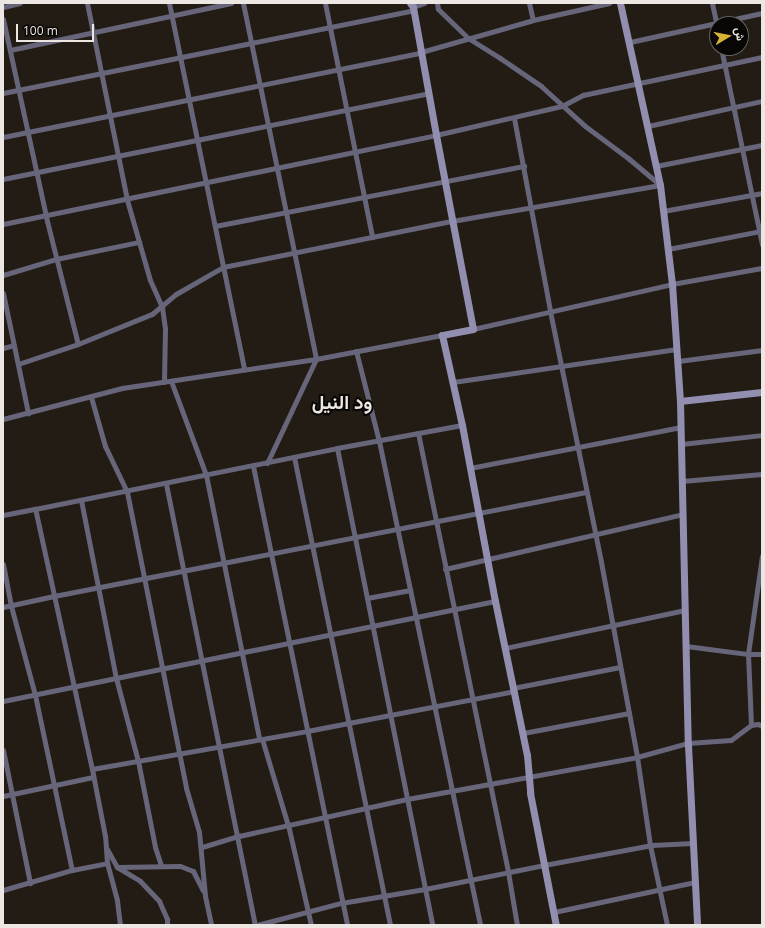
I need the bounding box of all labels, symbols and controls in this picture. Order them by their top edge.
scale bar [18,16,96,42]
north arrow [709,16,749,56]
text: 100 m [23,22,58,39]
text: ش [732,26,749,42]
district label: ود النيل [312,392,372,414]

